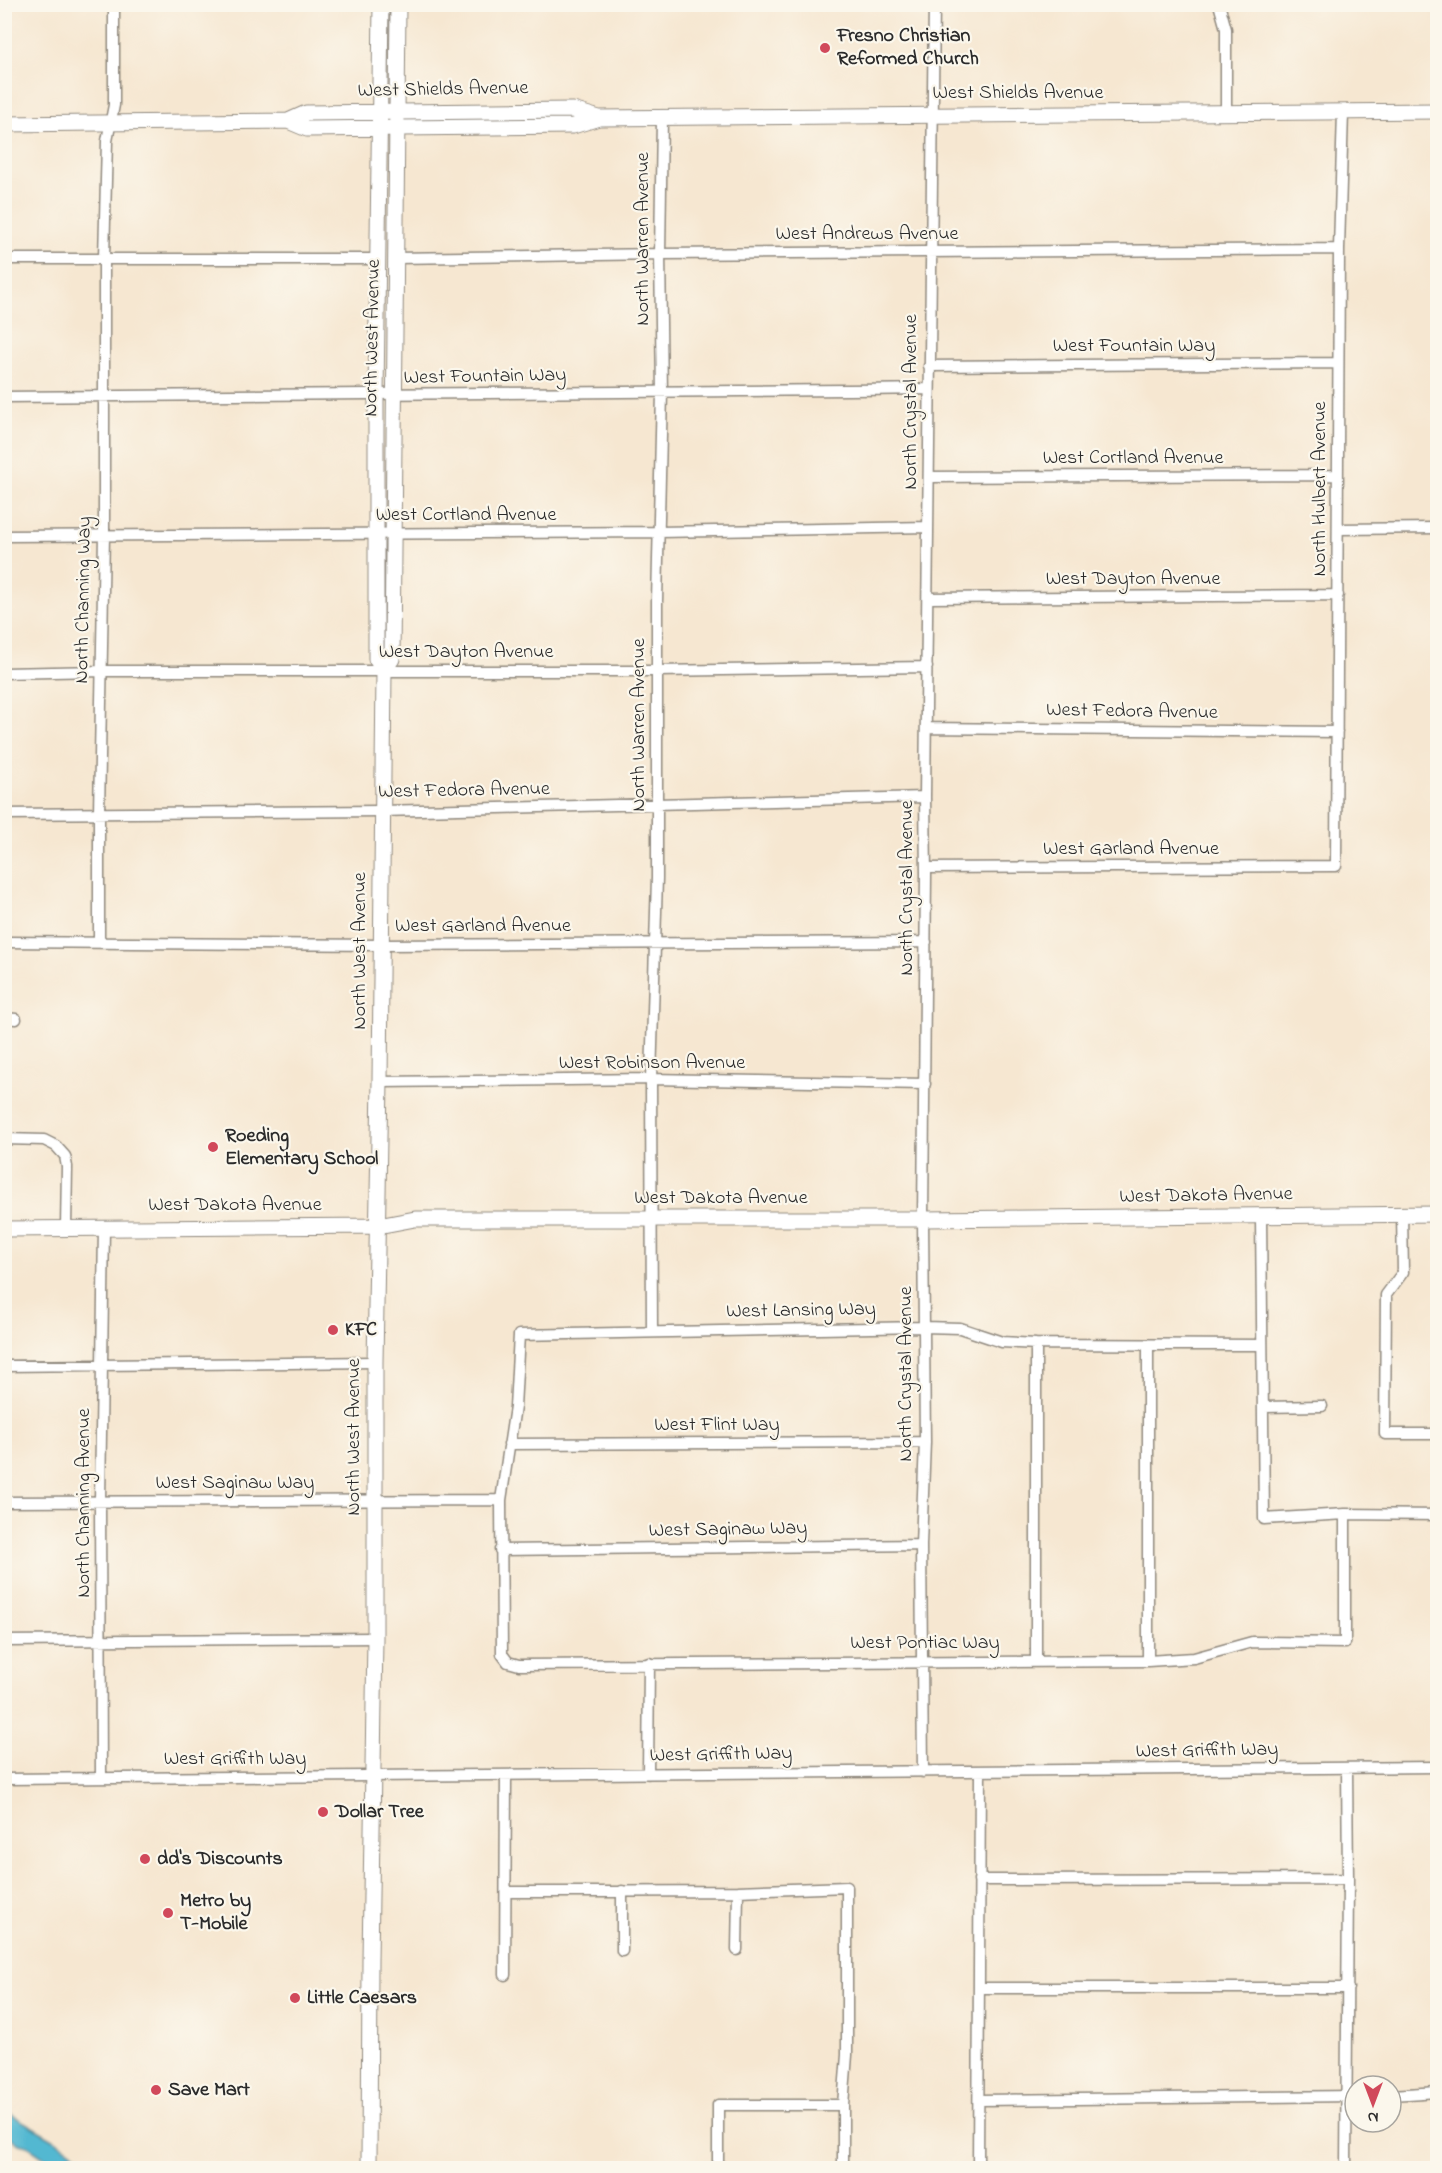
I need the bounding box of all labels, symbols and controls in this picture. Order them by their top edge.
place label: Fresno Christian Reformed Church [836,22,979,74]
marker: Fresno Christian Reformed Church [818,41,832,55]
street label: West Shields Avenue [357,74,529,106]
street label: West Shields Avenue [933,79,1103,108]
street label: North Warren Avenue [629,152,658,326]
street label: West Andrews Avenue [775,220,959,249]
street label: North West Avenue [357,259,389,417]
street label: North Crystal Avenue [897,314,926,490]
street label: West Fountain Way [1053,332,1215,361]
street label: West Fountain Way [403,361,567,393]
street label: North Hulbert Avenue [1306,402,1335,576]
street label: West Cortland Avenue [1043,444,1223,473]
street label: West Cortland Avenue [376,501,556,530]
street label: North Channing Way [68,516,101,684]
street label: West Dayton Avenue [1046,565,1220,594]
street label: West Dayton Avenue [379,638,553,667]
street label: North Warren Avenue [625,638,654,812]
street label: West Fedora Avenue [1046,696,1218,728]
street label: West Fedora Avenue [378,775,550,807]
street label: North Crystal Avenue [893,800,922,976]
street label: West Garland Avenue [1043,835,1219,864]
street label: North West Avenue [346,872,375,1030]
street label: West Garland Avenue [395,912,571,941]
street label: West Robinson Avenue [559,1049,745,1078]
place label: Roeding Elementary School [225,1122,378,1175]
marker: Roeding Elementary School [206,1140,220,1154]
street label: West Dakota Avenue [1119,1180,1293,1212]
street label: West Dakota Avenue [634,1184,808,1213]
street label: West Dakota Avenue [148,1191,322,1220]
street label: North Crystal Avenue [892,1286,921,1462]
street label: West Lansing Way [726,1295,876,1328]
place label: KFC [345,1316,377,1345]
marker: KFC [326,1323,340,1337]
street label: North West Avenue [340,1358,369,1516]
street label: North Channing Avenue [70,1408,100,1598]
street label: West Flint Way [654,1411,780,1440]
street label: West Saginaw Way [156,1469,314,1499]
street label: West Saginaw Way [648,1514,808,1547]
street label: West Pontiac Way [850,1629,1000,1658]
street label: West Griffith Way [1135,1735,1279,1767]
street label: West Griffith Way [649,1739,793,1771]
street label: West Griffith Way [164,1745,306,1774]
place label: Dollar Tree [334,1798,425,1827]
marker: Dollar Tree [316,1805,330,1819]
place label: dd's Discounts [157,1845,283,1874]
marker: dd's Discounts [138,1852,152,1866]
place label: Metro by T-Mobile [180,1887,251,1939]
marker: Metro by T-Mobile [161,1906,175,1920]
place label: Little Caesars [307,1984,417,2013]
marker: Little Caesars [288,1991,302,2005]
north arrow [1343,2074,1403,2134]
place label: Save Mart [168,2076,250,2105]
marker: Save Mart [149,2083,163,2097]
text: N [1367,2105,1378,2129]

